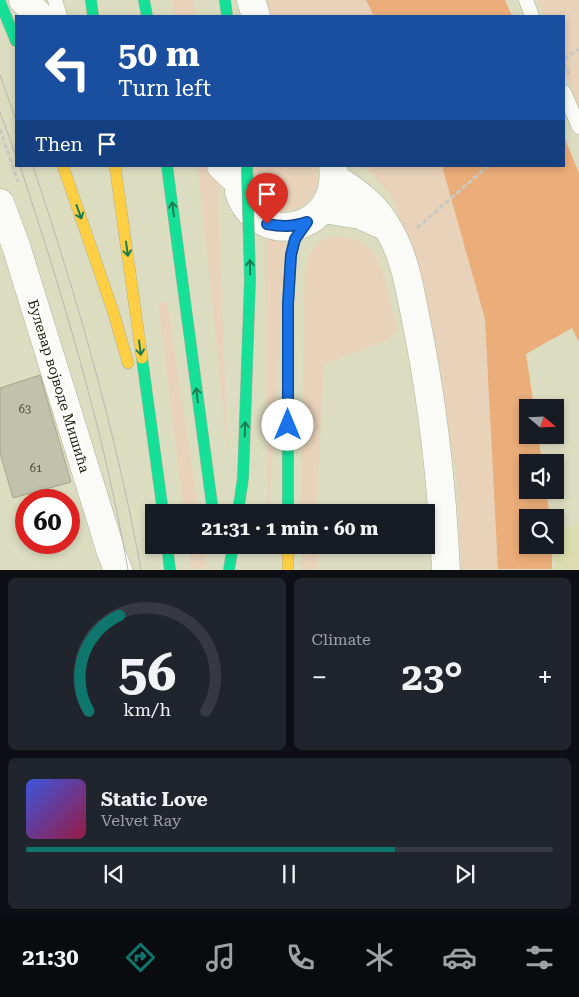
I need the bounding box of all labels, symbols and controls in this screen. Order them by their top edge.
text: 50 m [118,34,200,75]
icon: left [35,35,100,100]
text: Turn left [118,76,211,101]
icon: arrive [93,130,121,158]
text: Then [35,133,83,156]
pin [246,173,288,224]
icon: arrive [253,180,281,208]
one-way arrow [168,201,178,217]
one-way arrow [75,204,84,219]
one-way arrow [122,241,132,257]
one-way arrow [245,259,255,275]
street label: Булевар војводе Мишића [25,297,93,475]
one-way arrow [135,340,145,356]
one-way arrow [192,387,202,403]
position arrow [261,398,313,450]
north arrow [519,399,564,444]
map controls [519,399,564,554]
house number: 63 [19,403,31,416]
one-way arrow [241,421,250,437]
button: sound [519,454,564,499]
house number: 61 [30,462,42,475]
speed limit sign: 60 [15,489,80,554]
button: search [519,509,564,554]
text: 21:31 · 1 min · 60 m [202,517,378,540]
text: Climate [312,630,371,649]
text: 56 [118,642,176,703]
text: 23° [402,655,463,699]
text: − [312,661,327,694]
text: + [537,661,553,694]
text: km/h [123,699,171,720]
text: Static Love [101,788,208,811]
text: Velvet Ray [101,811,181,830]
icon: previous [100,860,128,888]
icon: pause [275,860,303,888]
icon: next [451,860,479,888]
icon: directions [123,940,158,975]
icon: music [203,940,238,975]
icon: phone [283,940,318,975]
icon: climate [362,940,397,975]
icon: car [442,940,477,975]
icon: filters [522,940,557,975]
text: 21:30 [22,945,79,970]

